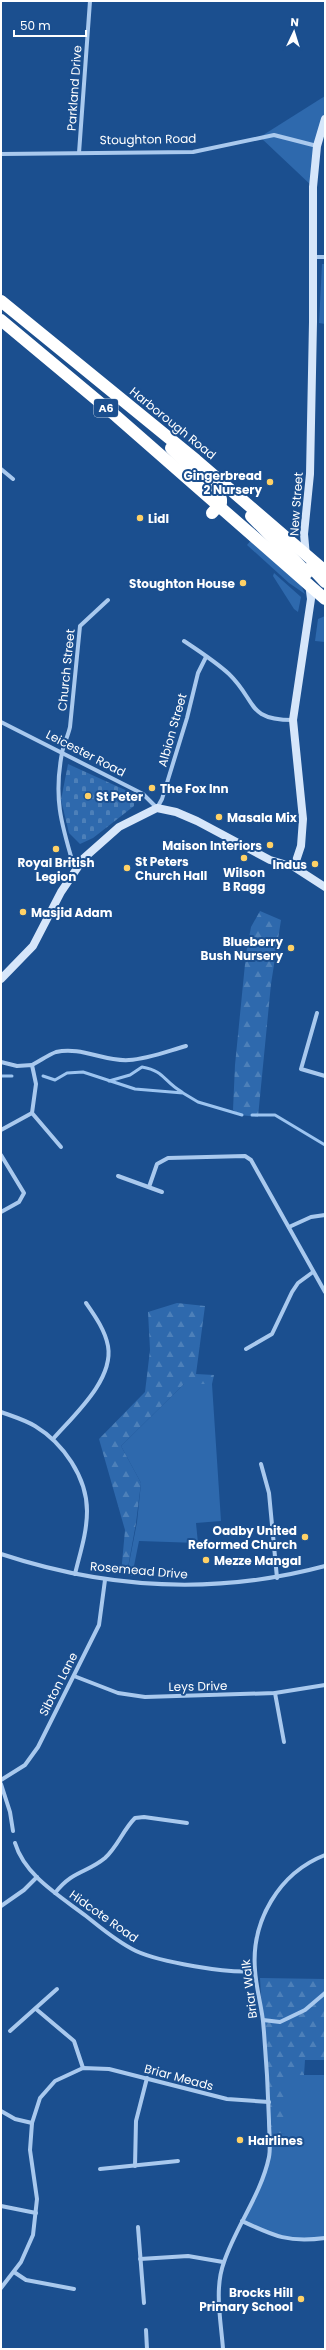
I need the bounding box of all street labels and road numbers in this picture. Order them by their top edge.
street label: Parkland Drive [63,45,85,131]
street label: Stoughton Road [100,130,196,148]
street label: Harborough Road [126,383,220,463]
road number: A6 [94,399,118,417]
street label: New Street [285,471,307,537]
street label: Church Street [53,628,79,712]
street label: Albion Street [153,691,191,769]
street label: Leicester Road [43,726,129,780]
street label: Rosemead Drive [89,1557,189,1583]
street label: Sibton Lane [35,1649,81,1719]
street label: Leys Drive [168,1677,228,1695]
street label: Hidcote Road [66,1886,142,1946]
street label: Briar Walk [237,1958,261,2020]
street label: Briar Meads [143,2060,215,2094]

